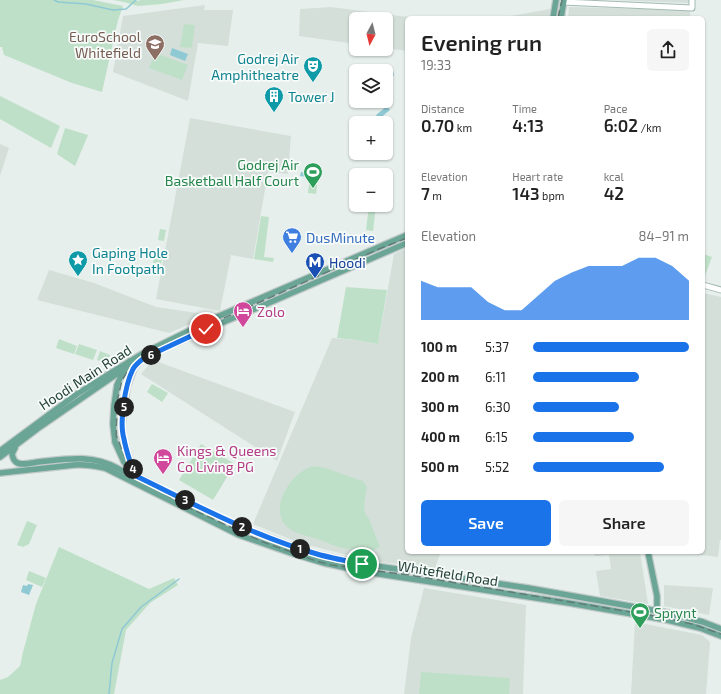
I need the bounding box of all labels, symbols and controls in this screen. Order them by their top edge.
north arrow [349,12,393,56]
map controls [349,12,393,212]
place label: EuroSchool Whitefield [69,28,142,61]
text: Evening run [421,29,542,55]
button: share [647,29,689,71]
school or university icon: EuroSchool Whitefield [144,33,166,61]
place label: Godrej Air Amphitheatre [211,50,299,83]
theatre icon: Godrej Air Amphitheatre [302,55,324,83]
text: 19:33 [421,57,451,73]
button: layers [349,64,393,108]
building icon: Tower J [263,85,285,113]
place label: Tower J [288,88,334,105]
text: Distance [421,102,464,115]
text: Time [512,102,537,115]
text: Pace [604,102,627,115]
text: 0.70 [421,115,454,135]
text: 4:13 [512,115,544,135]
text: 6:02 [604,115,638,135]
button: + [349,116,393,160]
text: km [454,121,472,134]
text: /km [638,121,661,134]
place label: Godrej Air Basketball Half Court [165,156,299,189]
sports icon: Godrej Air Basketball Half Court [302,161,324,189]
button: − [349,168,393,212]
text: Elevation [421,170,468,183]
text: Heart rate [512,170,563,183]
text: kcal [604,170,624,183]
text: 7 [421,183,430,203]
text: 143 [512,183,540,203]
text: 42 [604,183,624,203]
text: m [430,189,442,202]
text: bpm [540,189,564,202]
supermarket icon: DusMinute [281,226,303,254]
text: Elevation [421,228,476,244]
text: 84–91 m [639,228,689,244]
place label: DusMinute [306,229,375,246]
place label: Gaping Hole In Footpath [92,244,168,277]
place icon: Gaping Hole In Footpath [67,249,89,277]
metro station icon: Hoodi [304,251,326,279]
place label: Hoodi [329,254,366,271]
hotel icon: Zolo [232,300,254,328]
place label: Zolo [257,303,285,320]
pin [189,312,223,346]
icon: check [195,318,217,340]
text: 100 m [421,339,457,355]
text: 5:37 [485,339,509,355]
street label: Hoodi Main Road [36,341,134,413]
pin: 6 [141,345,161,365]
text: 6 [148,348,154,361]
text: 200 m [421,369,459,385]
text: 6:11 [485,369,506,385]
pin: 5 [114,397,134,417]
text: 300 m [421,399,459,415]
text: 6:30 [485,399,511,415]
text: 5 [121,400,127,413]
text: 400 m [421,429,460,445]
text: 6:15 [485,429,508,445]
place label: Kings & Queens Co Living PG [177,442,276,475]
hotel icon: Kings & Queens Co Living PG [152,447,174,475]
pin: 4 [123,459,143,479]
text: 500 m [421,459,459,475]
text: 5:52 [485,459,509,475]
text: 4 [129,462,137,475]
pin: 3 [175,490,195,510]
text: 3 [182,493,188,506]
button: Save [421,500,551,546]
button: Share [559,500,689,546]
pin: 2 [232,517,252,537]
text: 2 [239,520,245,533]
pin: 1 [290,539,310,559]
text: 1 [298,542,302,555]
pin [345,547,379,581]
icon: arrive [351,553,373,575]
street label: Whitefield Road [397,557,499,589]
sports icon: Sprynt [629,601,651,629]
place label: Sprynt [654,604,696,621]

